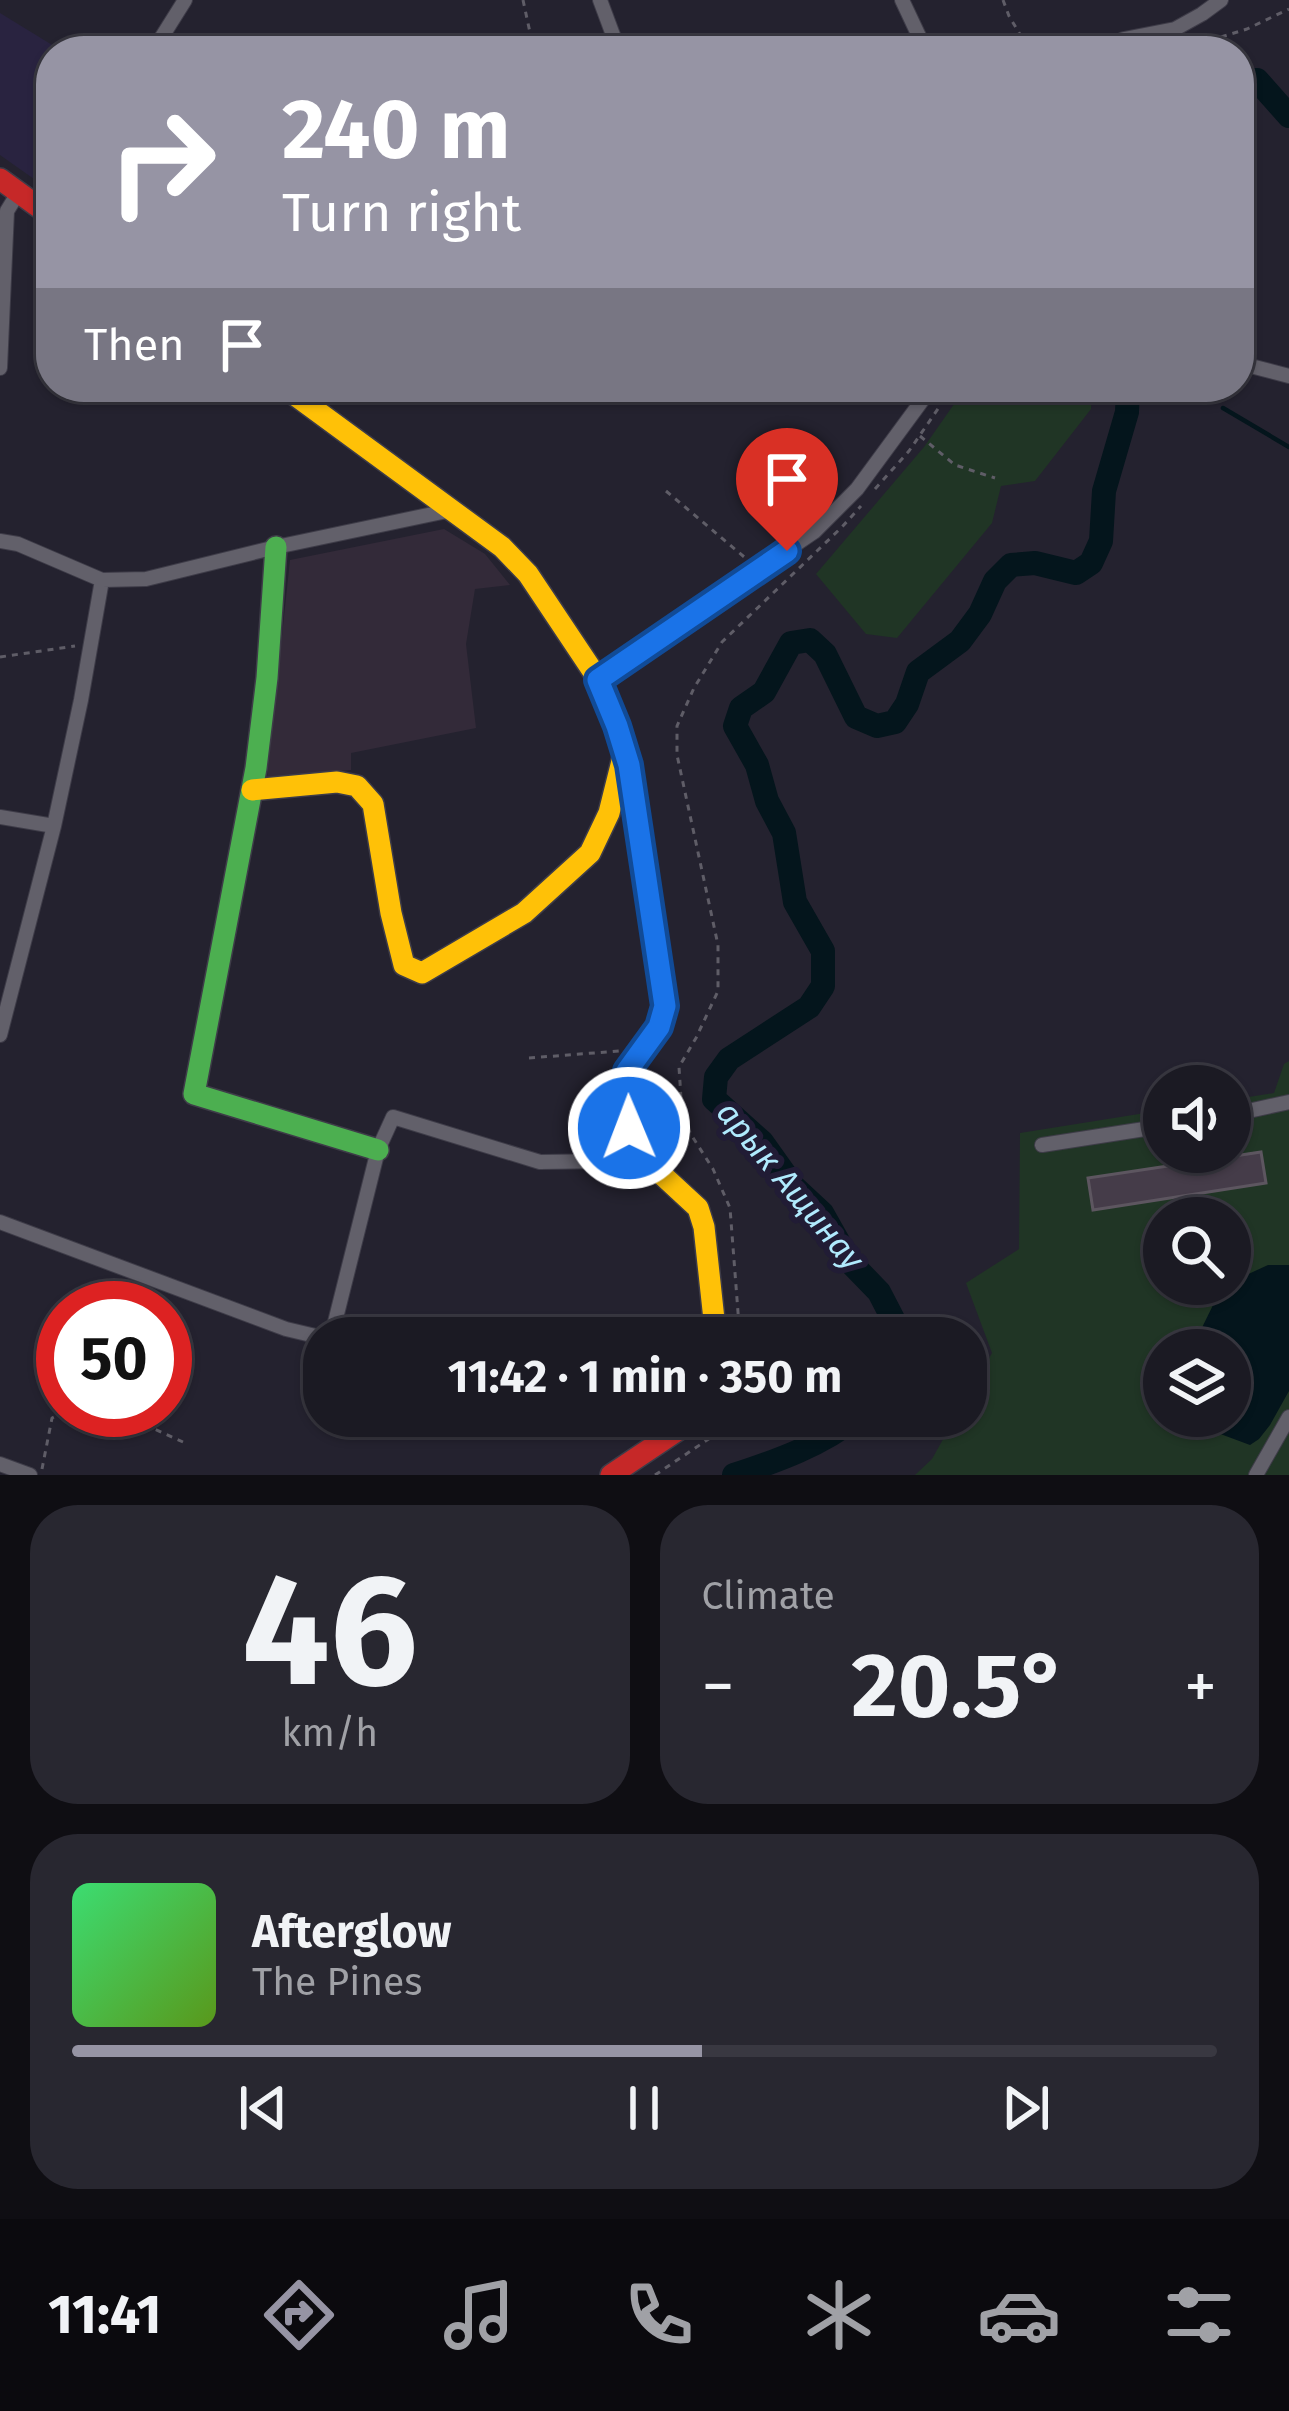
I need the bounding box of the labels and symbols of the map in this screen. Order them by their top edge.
pin [736,428,838,551]
position arrow [566,1065,692,1191]
water label: арык Ащинау [708,1093,873,1279]
speed limit sign: 50 [36,1281,192,1437]

